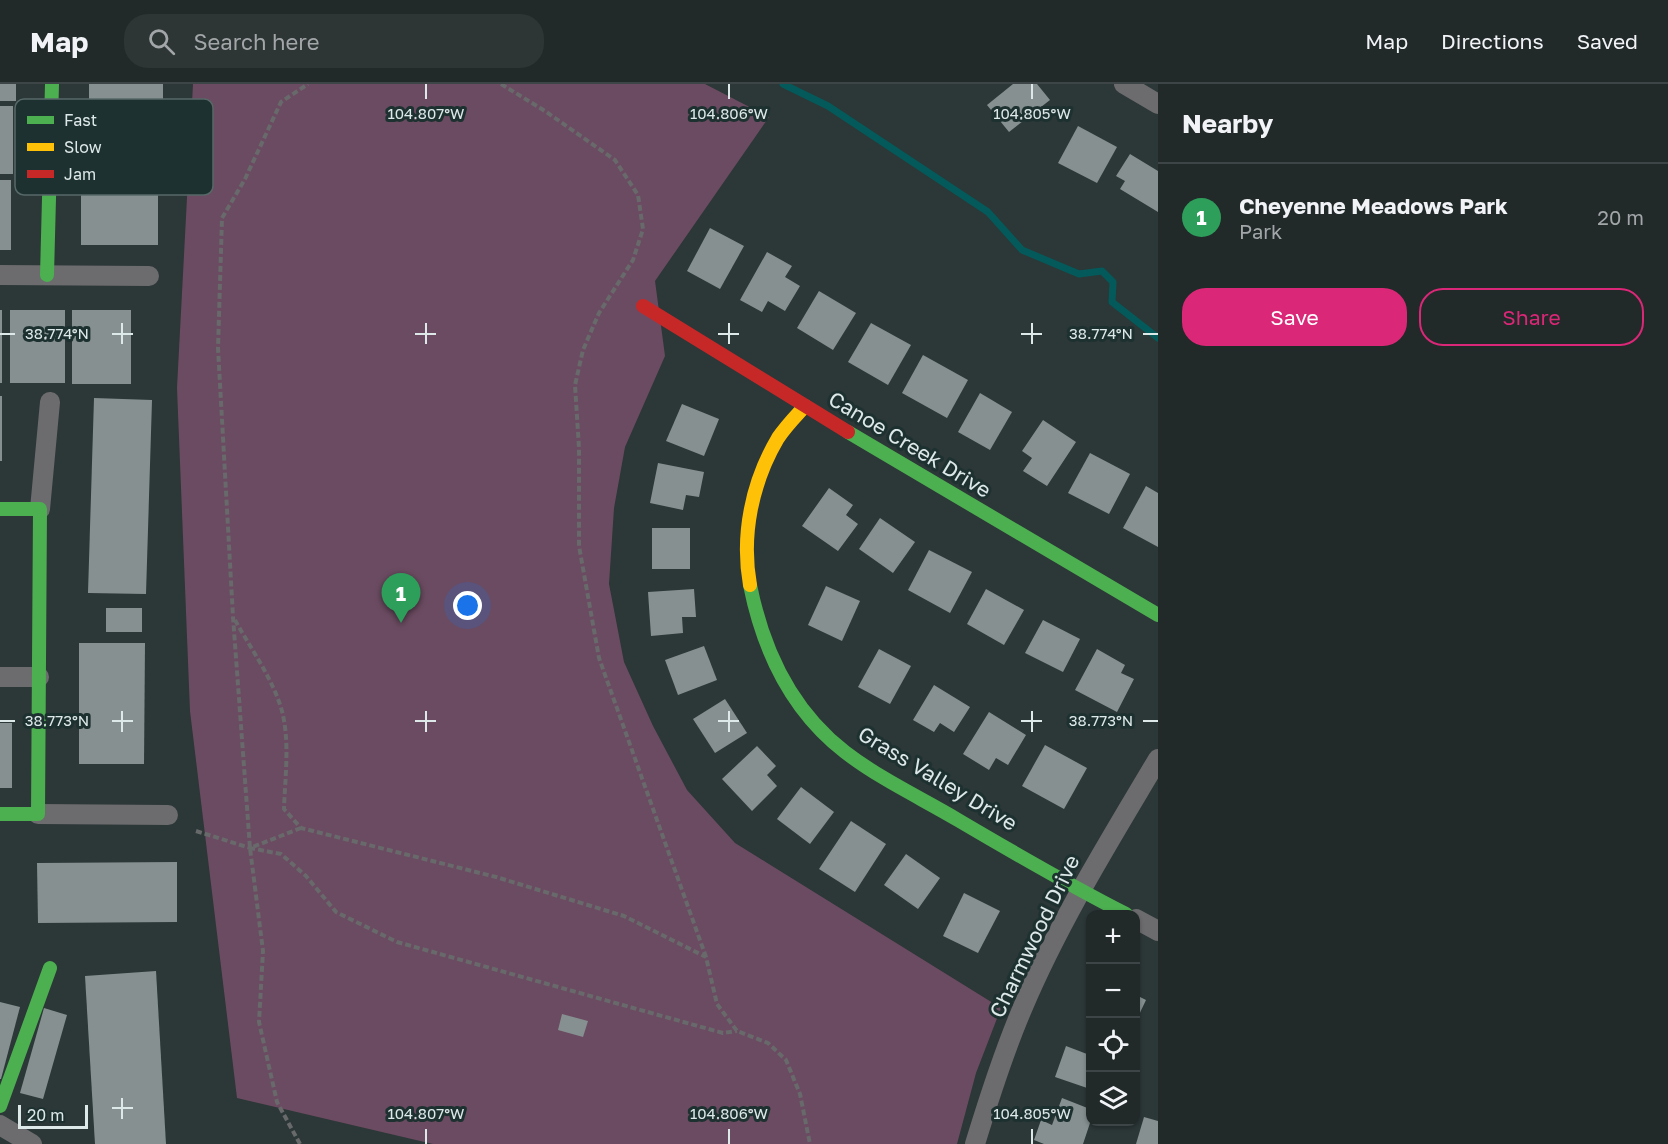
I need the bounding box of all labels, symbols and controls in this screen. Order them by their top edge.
search box [124,14,544,68]
text: Map [30,25,88,58]
icon: search [145,25,178,58]
text: Search here [193,28,319,55]
text: Map [1365,28,1408,54]
text: Directions [1441,28,1544,54]
text: Saved [1577,28,1638,54]
legend [15,99,213,195]
text: 104.807°W [388,104,464,122]
text: 104.806°W [690,104,768,122]
text: 104.805°W [993,104,1071,122]
text: Nearby [1182,108,1273,139]
text: Fast [64,110,97,130]
text: Slow [64,137,102,157]
text: Jam [64,164,96,184]
text: Cheyenne Meadows Park [1239,192,1508,219]
text: 1 [1196,205,1207,229]
text: 20 m [1597,205,1644,229]
text: Park [1239,219,1282,243]
button: Save [1182,288,1407,346]
button: Share [1419,288,1644,346]
text: 38.774°N [25,324,89,342]
text: 38.774°N [1069,324,1133,342]
street label: Canoe Creek Drive [824,385,996,503]
pin: 1 [382,574,420,623]
your location [453,591,482,620]
text: 38.773°N [25,711,89,729]
text: 38.773°N [1069,711,1133,729]
street label: Grass Valley Drive [854,720,1022,836]
street label: Charmwood Drive [983,850,1085,1022]
map controls [1086,910,1140,1126]
button: + [1086,910,1140,964]
button: − [1086,964,1140,1018]
button: locate [1086,1018,1140,1072]
button: layers [1086,1072,1140,1126]
scale bar [18,1102,88,1130]
text: 104.807°W [388,1104,464,1122]
text: 104.806°W [690,1104,768,1122]
text: 104.805°W [993,1104,1071,1122]
text: 20 m [27,1105,64,1125]

